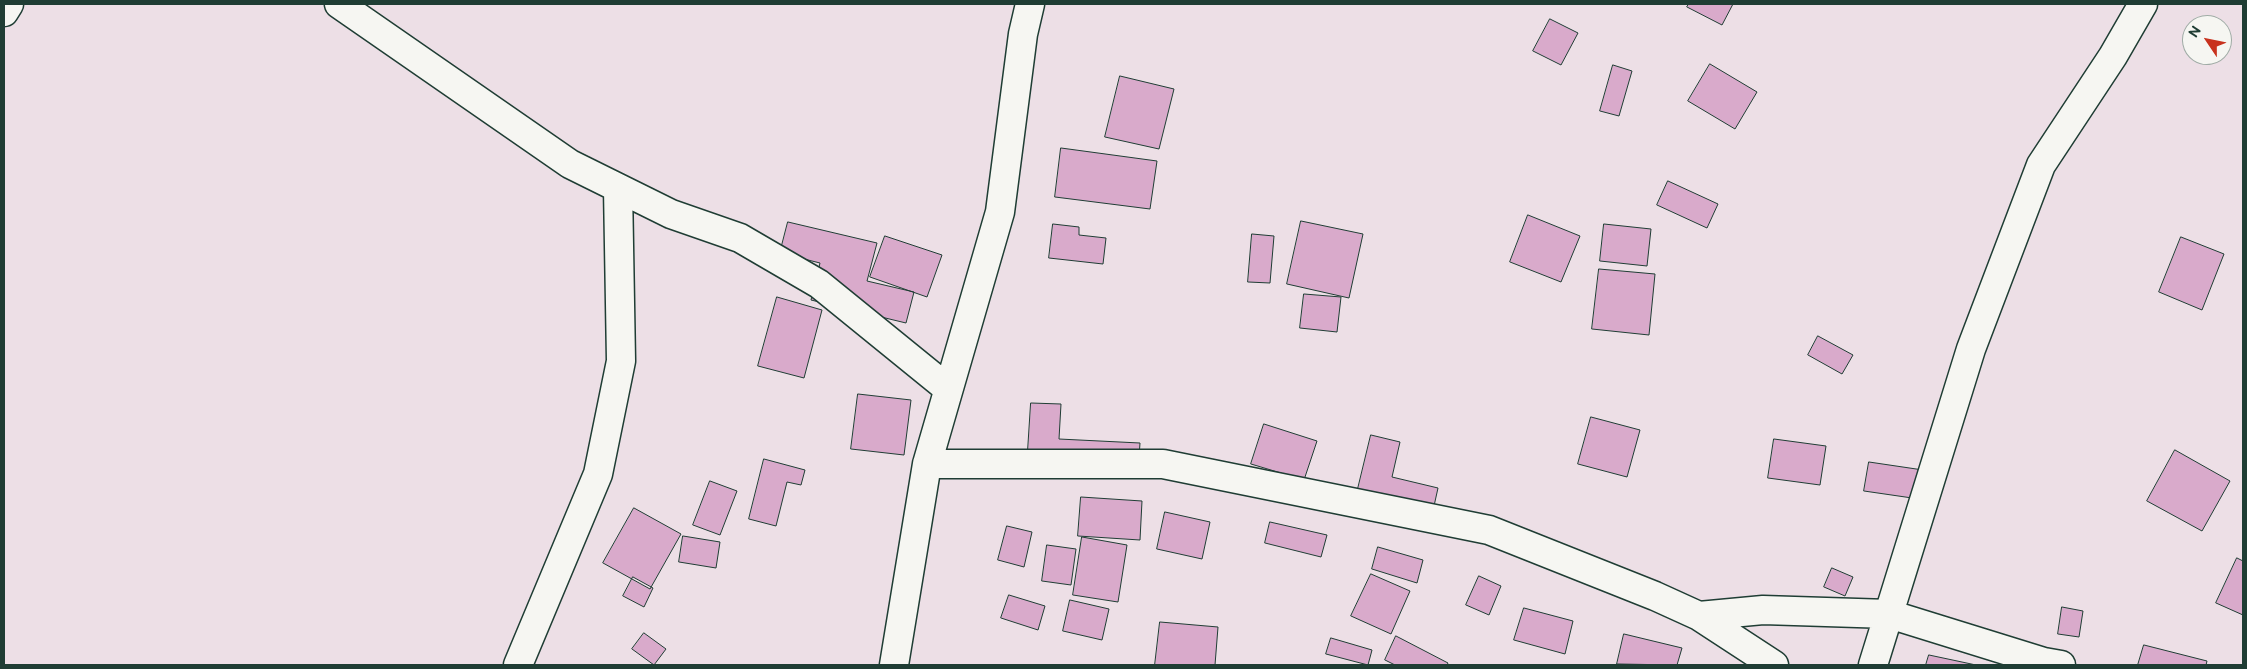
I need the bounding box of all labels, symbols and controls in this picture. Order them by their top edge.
north arrow [2182,15,2232,65]
text: N [2185,23,2205,41]

